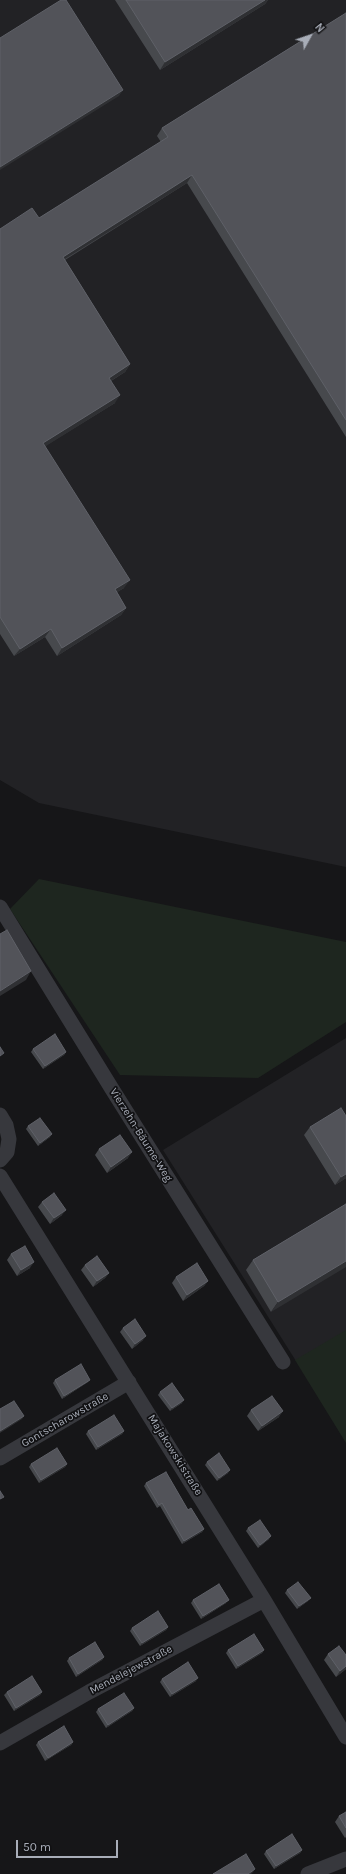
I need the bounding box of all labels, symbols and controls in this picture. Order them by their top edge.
north arrow [290,16,330,56]
text: N [312,21,327,35]
street label: Vierzehn-Bäume-Weg [107,1086,175,1184]
street label: Gontscharowstraße [19,1390,111,1450]
street label: Majakowskistraße [145,1412,205,1498]
street label: Mendelejewstraße [87,1643,175,1697]
scale bar [18,1832,120,1858]
text: 50 m [23,1840,51,1854]

